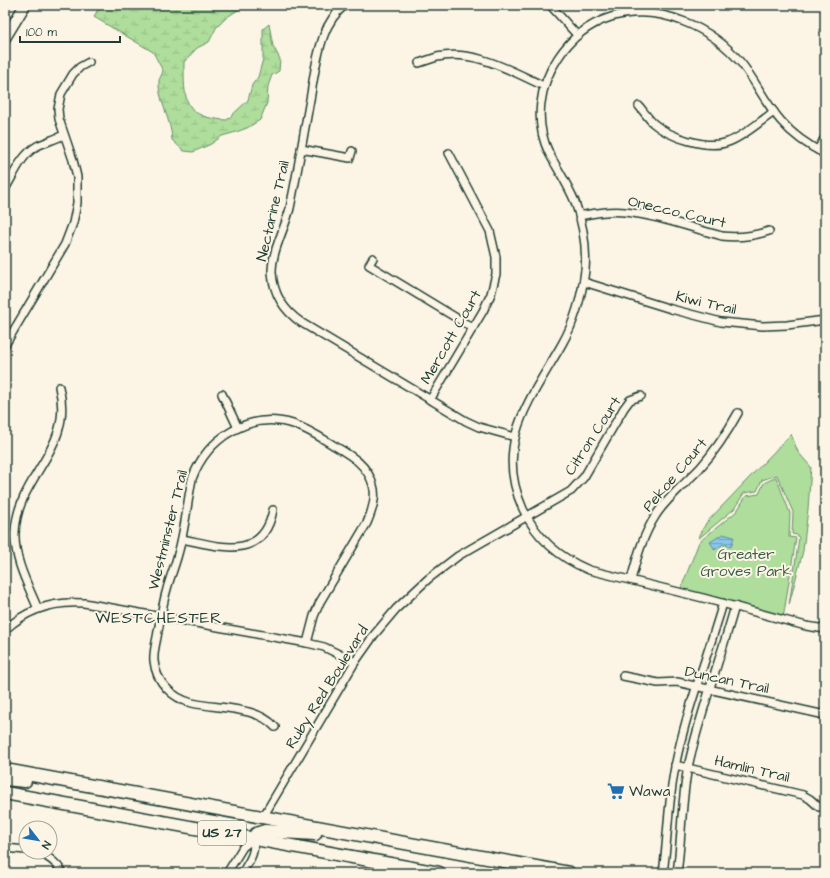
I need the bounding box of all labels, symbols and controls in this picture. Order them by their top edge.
scale bar [20,18,120,44]
text: 100 m [26,24,57,41]
street label: Nectarine Trail [251,159,295,263]
street label: Onecco Court [626,191,728,233]
street label: Mercott Court [415,286,487,388]
street label: Kiwi Trail [674,286,738,320]
street label: Citron Court [560,392,626,480]
street label: Pekoe Court [638,434,712,516]
street label: Westminster Trail [143,468,193,592]
park label: Greater Groves Park [700,544,792,582]
district label: WESTCHESTER [95,607,223,629]
street label: Ruby Red Boulevard [280,621,375,753]
street label: Duncan Trail [683,661,771,699]
street label: Hamlin Trail [712,750,792,788]
supermarket icon: Wawa [606,781,626,801]
place label: Wawa [629,781,671,802]
north arrow [18,820,58,860]
road number: US 27 [198,821,246,845]
text: N [38,838,54,852]

